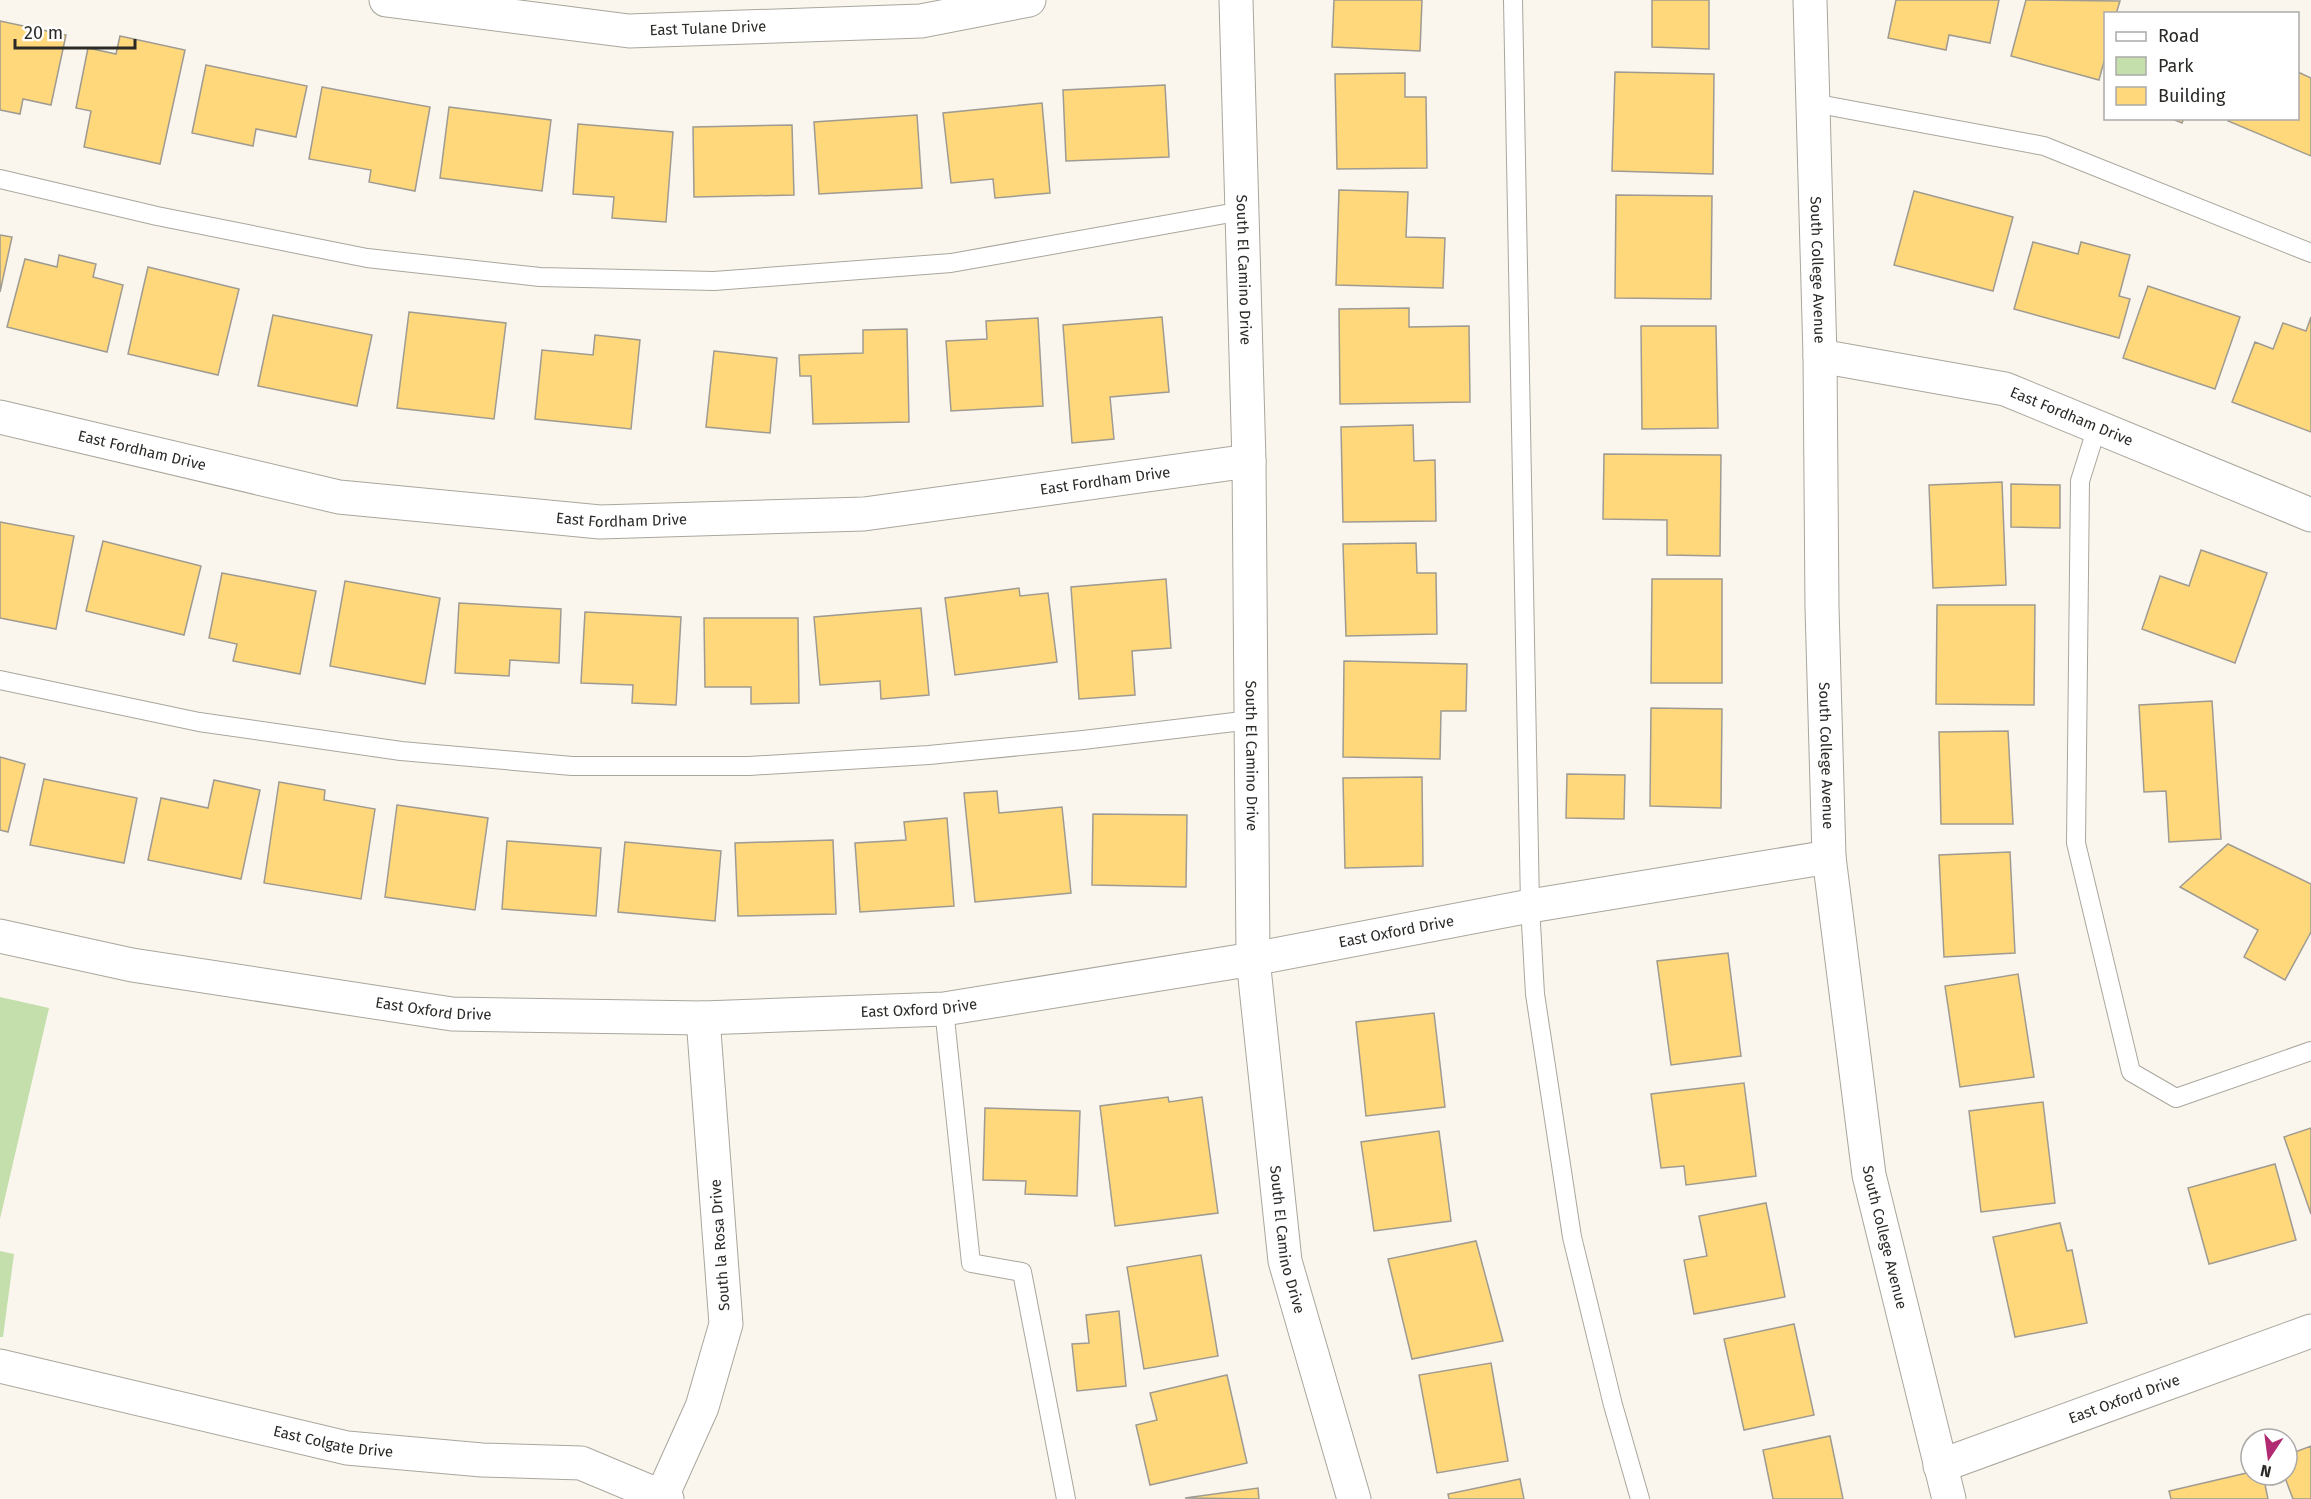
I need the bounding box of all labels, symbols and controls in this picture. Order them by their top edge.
scale bar [15,12,135,50]
legend [2104,12,2299,120]
street label: East Tulane Drive [649,17,767,39]
text: 20 m [24,22,63,44]
text: Road [2158,25,2200,47]
text: Park [2158,55,2194,77]
text: Building [2158,85,2226,107]
street label: South El Camino Drive [1232,194,1255,345]
street label: South College Avenue [1807,196,1829,344]
street label: East Fordham Drive [2008,383,2136,450]
street label: East Fordham Drive [76,427,208,474]
street label: East Fordham Drive [1039,463,1171,499]
street label: East Fordham Drive [555,509,687,531]
street label: South El Camino Drive [1242,680,1261,831]
street label: South College Avenue [1815,682,1837,830]
street label: East Oxford Drive [1337,912,1455,951]
street label: East Oxford Drive [374,993,492,1024]
street label: East Oxford Drive [860,995,978,1021]
street label: South El Camino Drive [1266,1164,1309,1316]
street label: South College Avenue [1859,1165,1911,1311]
street label: South la Rosa Drive [706,1178,734,1312]
street label: East Oxford Drive [2066,1371,2182,1427]
street label: East Colgate Drive [271,1422,394,1461]
north arrow [2239,1427,2299,1487]
text: N [2258,1461,2273,1482]

